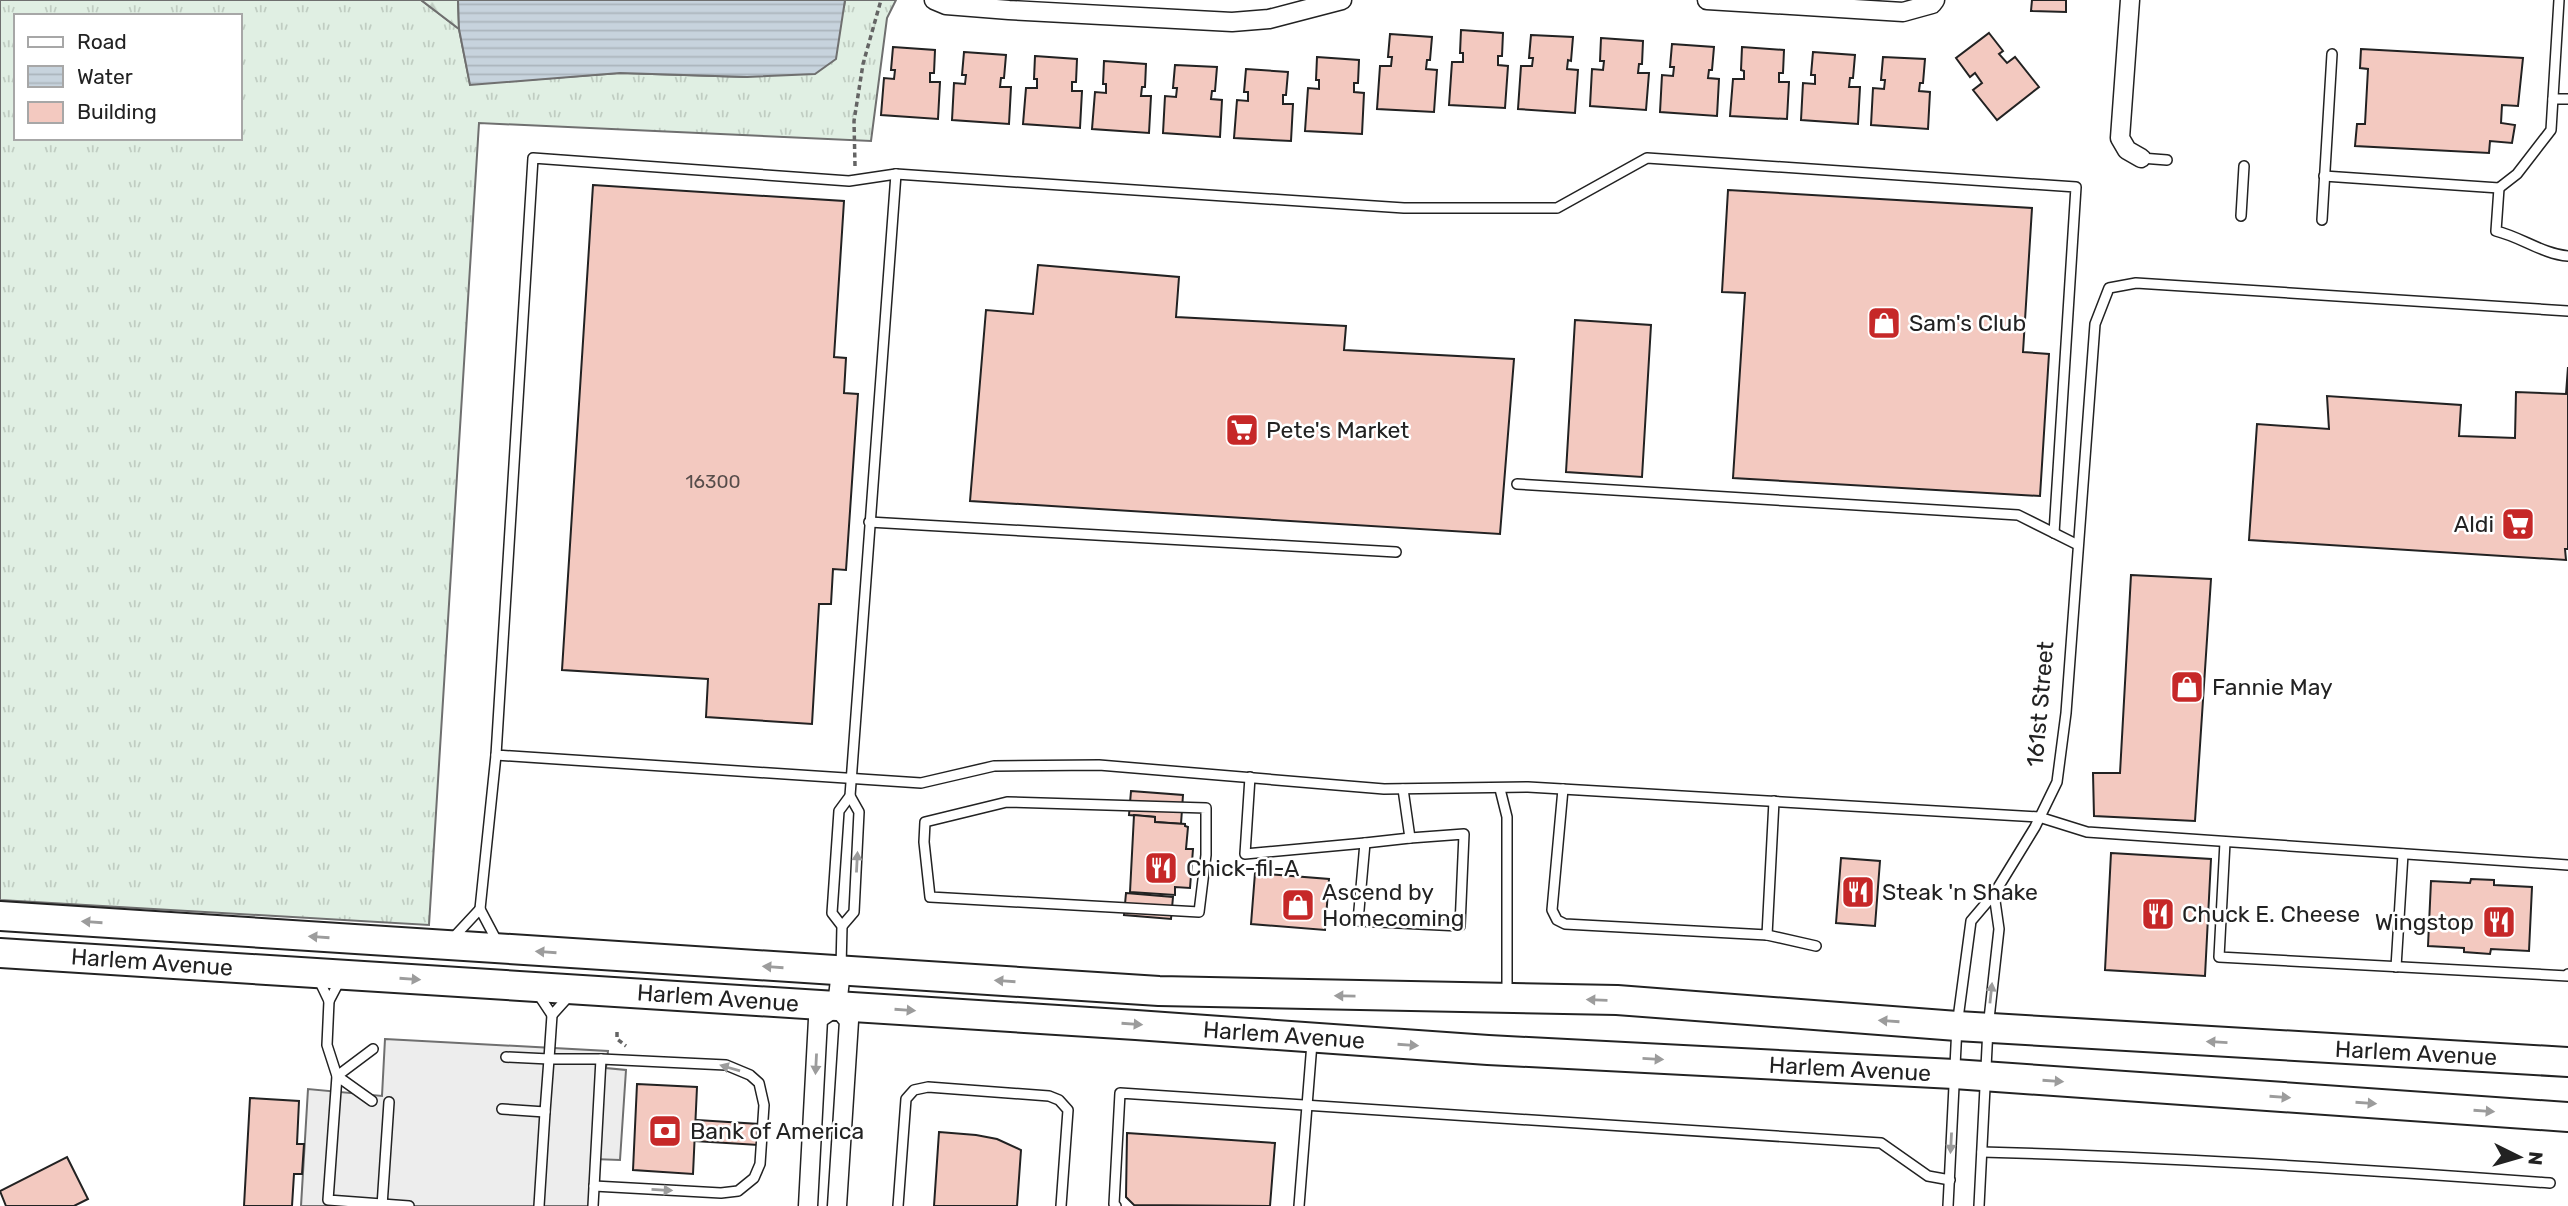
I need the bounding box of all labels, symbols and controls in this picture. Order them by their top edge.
legend [14,14,242,140]
text: Road [77,29,127,54]
text: Water [77,64,133,89]
text: Building [77,99,157,124]
shop icon: Sam's Club [1865,304,1903,342]
place label: Sam's Club [1909,309,2026,337]
supermarket icon: Pete's Market [1223,411,1261,449]
place label: Pete's Market [1266,416,1409,444]
house number: 16300 [685,470,741,493]
supermarket icon: Aldi [2499,505,2537,543]
place label: Aldi [2454,510,2494,538]
street label: 161st Street [2021,640,2059,768]
shop icon: Fannie May [2168,668,2206,706]
place label: Fannie May [2212,673,2333,701]
restaurant icon: Chick-fil-A [1142,849,1180,887]
one-way arrow [852,851,863,873]
place label: Chick-fil-A [1186,854,1299,882]
restaurant icon: Steak 'n Shake [1839,873,1877,911]
place label: Ascend by Homecoming [1322,878,1465,932]
place label: Steak 'n Shake [1882,878,2038,906]
shop icon: Ascend by Homecoming [1279,886,1317,924]
restaurant icon: Chuck E. Cheese [2139,895,2177,933]
place label: Chuck E. Cheese [2182,900,2360,928]
restaurant icon: Wingstop [2480,903,2518,941]
place label: Wingstop [2375,908,2474,936]
one-way arrow [81,917,103,928]
one-way arrow [308,932,330,943]
street label: Harlem Avenue [70,942,234,982]
one-way arrow [535,946,557,957]
one-way arrow [762,961,784,972]
one-way arrow [400,974,422,985]
one-way arrow [994,976,1016,987]
street label: Harlem Avenue [636,978,800,1018]
one-way arrow [1986,982,1997,1004]
one-way arrow [1334,990,1356,1001]
one-way arrow [1586,994,1608,1005]
one-way arrow [894,1005,916,1016]
street label: Harlem Avenue [1202,1015,1366,1055]
one-way arrow [1877,1015,1899,1026]
one-way arrow [1121,1019,1143,1030]
street label: Harlem Avenue [2334,1035,2498,1071]
one-way arrow [2206,1036,2228,1047]
one-way arrow [1397,1039,1419,1050]
street label: Harlem Avenue [1768,1051,1932,1087]
one-way arrow [1642,1053,1664,1064]
one-way arrow [810,1054,821,1076]
one-way arrow [718,1062,740,1073]
one-way arrow [2043,1076,2065,1087]
one-way arrow [2270,1092,2292,1103]
one-way arrow [2356,1098,2378,1109]
one-way arrow [2473,1106,2495,1117]
bank icon: Bank of America [646,1112,684,1150]
place label: Bank of America [690,1117,864,1145]
north arrow [2484,1122,2554,1192]
one-way arrow [1946,1132,1957,1154]
text: N [2523,1151,2547,1166]
one-way arrow [652,1184,674,1195]

